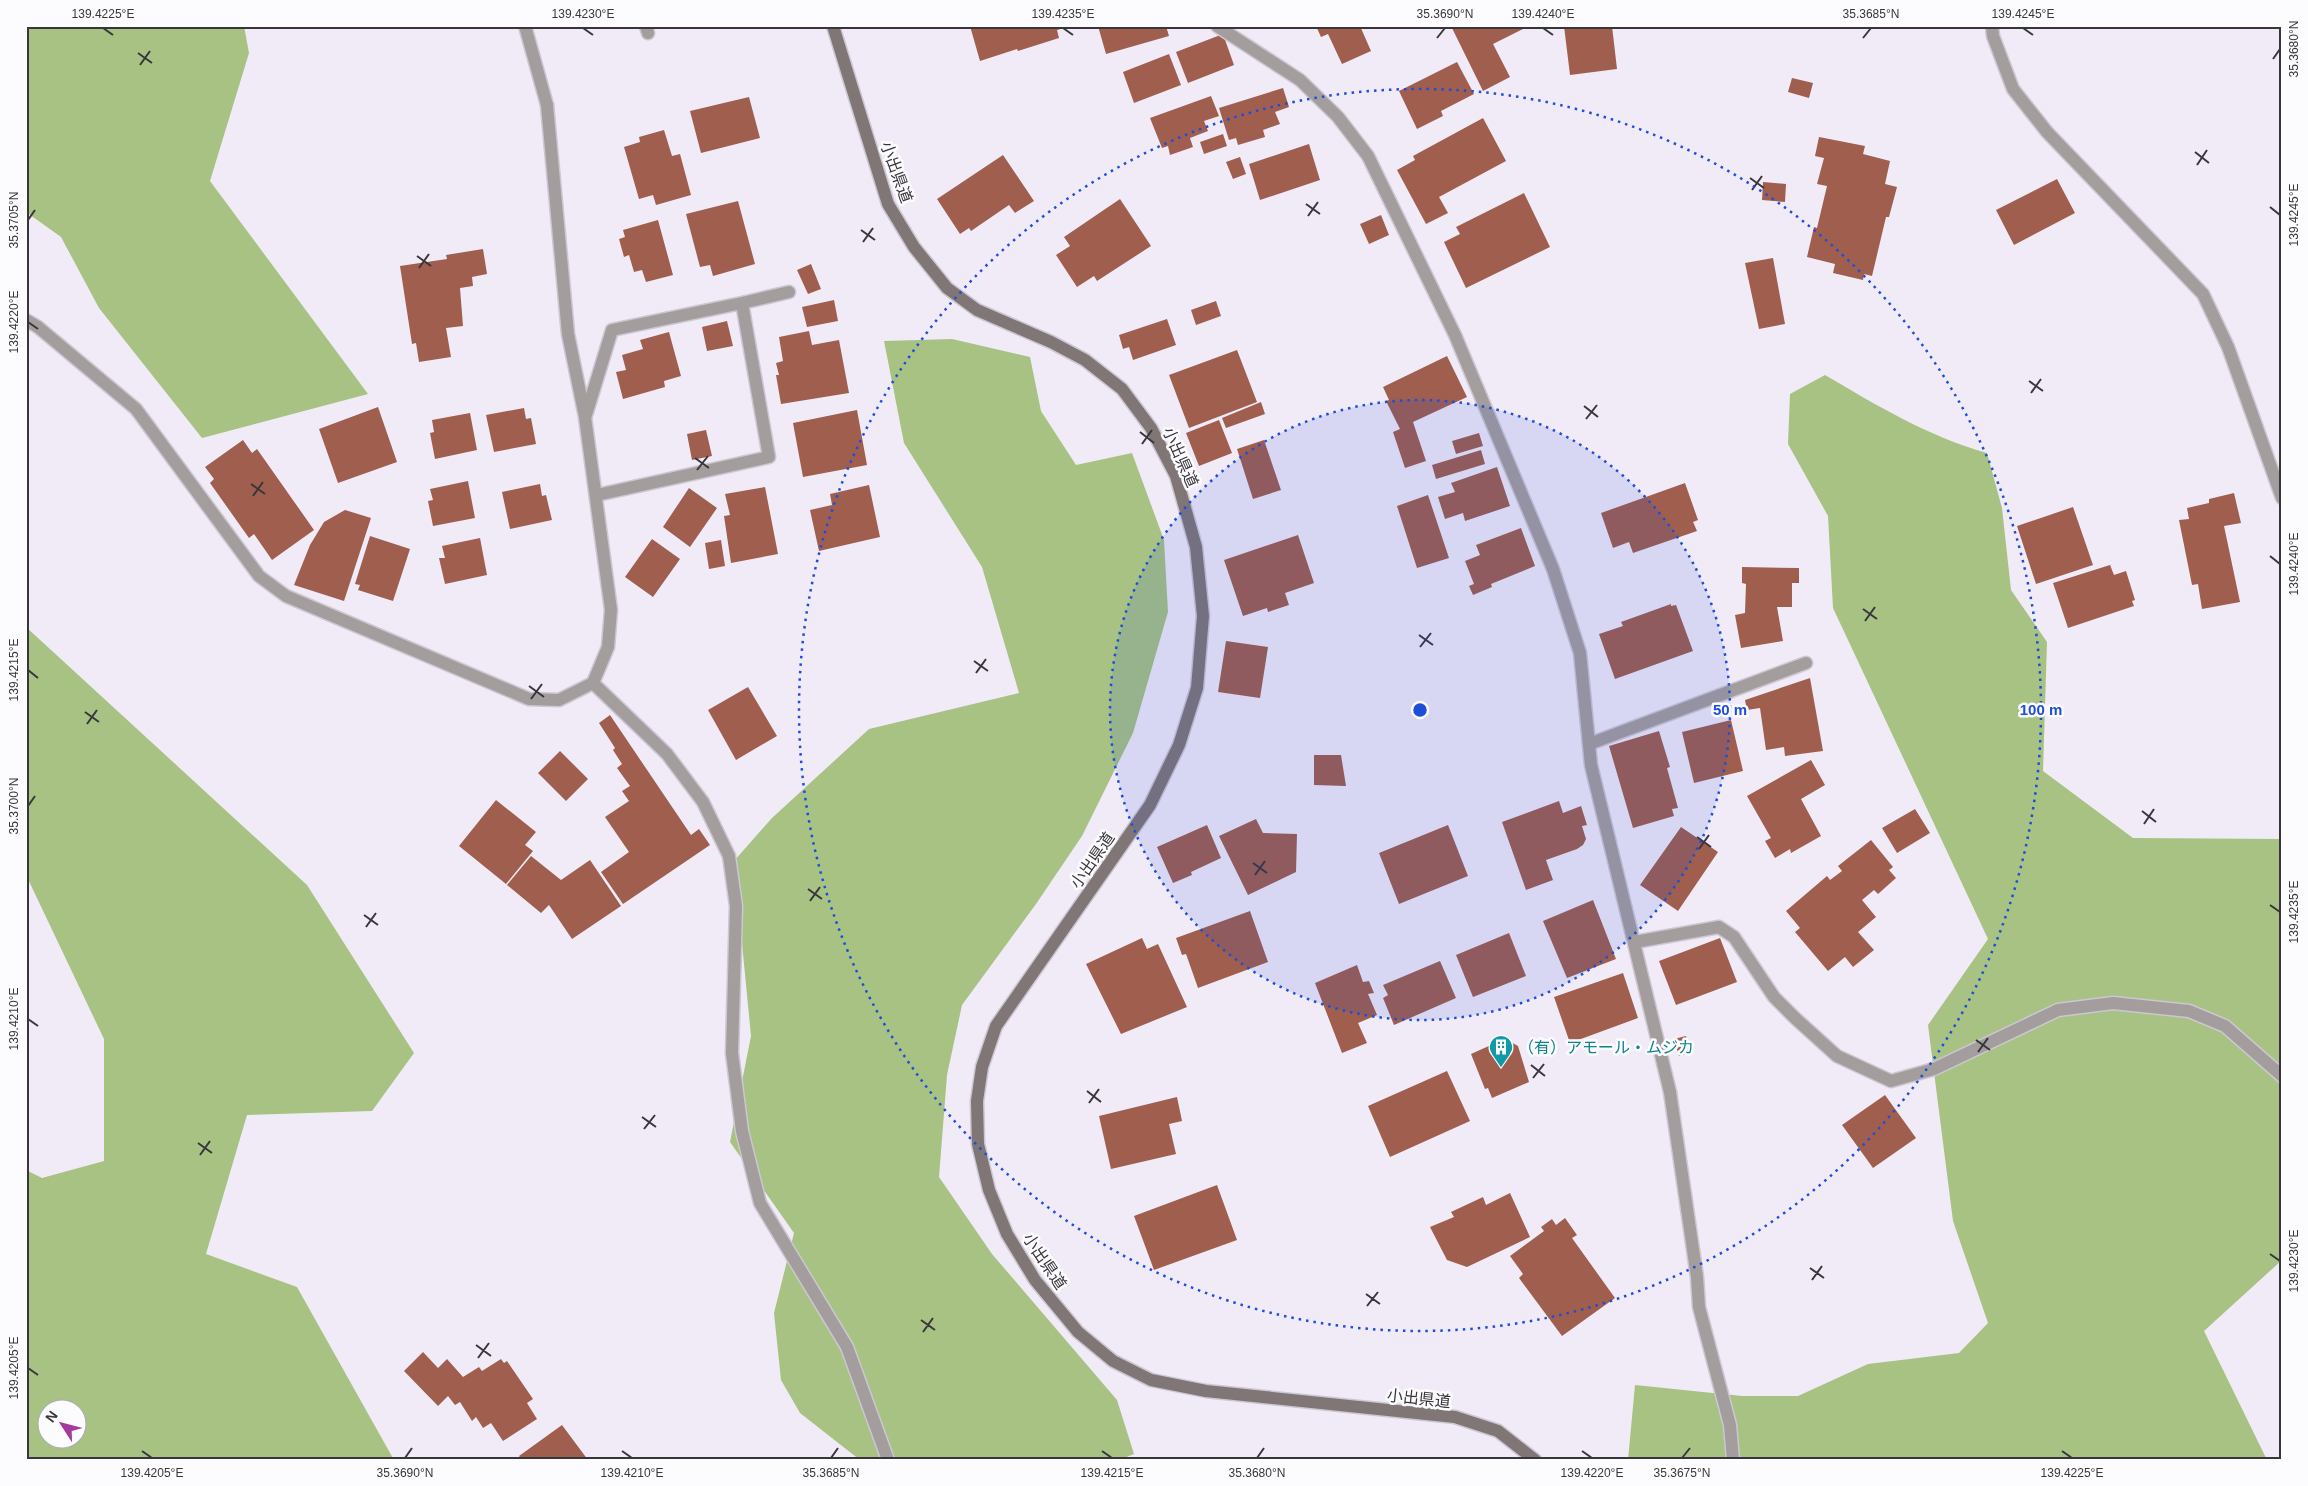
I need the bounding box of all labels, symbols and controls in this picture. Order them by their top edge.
text: 139.4225°E [72,7,134,21]
text: 139.4230°E [552,7,614,21]
text: 139.4235°E [1032,7,1094,21]
text: 35.3690°N [1417,7,1473,21]
text: 139.4240°E [1512,7,1574,21]
text: 35.3685°N [1843,7,1899,21]
text: 139.4245°E [1992,7,2054,21]
text: 35.3680°N [2287,21,2301,77]
street label: 小出県道 [878,139,915,205]
text: 139.4245°E [2287,184,2301,246]
text: 35.3705°N [7,192,21,248]
text: 139.4220°E [7,291,21,353]
street label: 小出県道 [1160,425,1201,490]
text: 139.4240°E [2287,533,2301,595]
text: 139.4215°E [7,639,21,701]
centre of rings [1411,701,1429,719]
text: 50 m [1713,701,1747,718]
text: 100 m [2020,701,2062,718]
text: 35.3700°N [7,778,21,834]
street label: 小出県道 [1067,829,1118,891]
text: 139.4235°E [2287,881,2301,943]
text: 139.4210°E [7,988,21,1050]
building icon: （有）アモール・ムジカ [1488,1034,1514,1068]
place label: （有）アモール・ムジカ [1518,1039,1694,1056]
street label: 小出県道 [1020,1230,1070,1293]
text: 139.4230°E [2287,1230,2301,1292]
text: 139.4205°E [7,1337,21,1399]
street label: 小出県道 [1386,1387,1452,1410]
north arrow [38,1398,88,1448]
text: N [42,1408,61,1425]
text: 139.4205°E [121,1466,183,1480]
text: 35.3690°N [377,1466,433,1480]
text: 139.4210°E [601,1466,663,1480]
text: 35.3685°N [803,1466,859,1480]
text: 139.4215°E [1081,1466,1143,1480]
text: 35.3680°N [1229,1466,1285,1480]
text: 139.4220°E [1561,1466,1623,1480]
text: 35.3675°N [1654,1466,1710,1480]
text: 139.4225°E [2041,1466,2103,1480]

